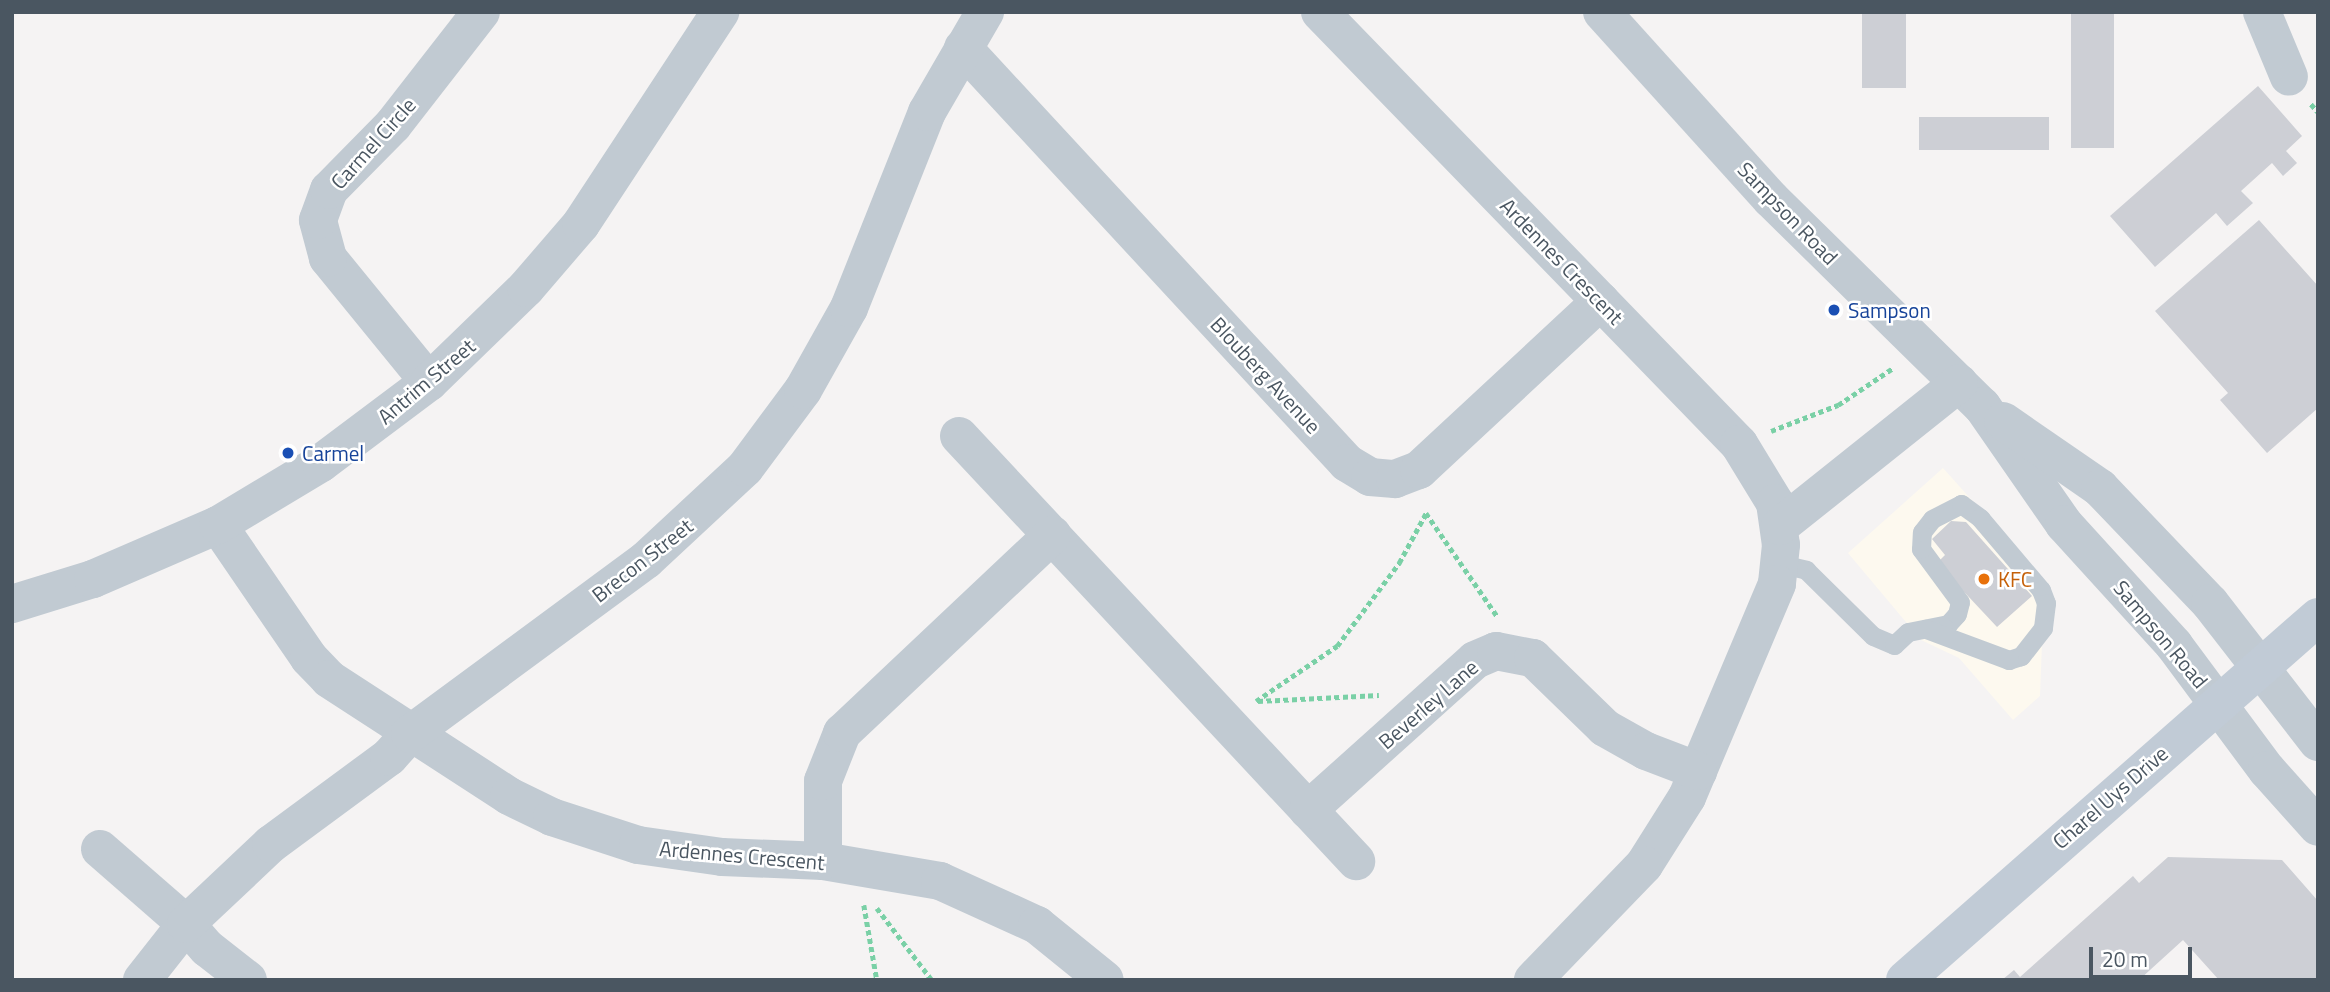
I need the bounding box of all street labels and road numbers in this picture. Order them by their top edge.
street label: Carmel Circle [325,92,421,194]
street label: Sampson Road [1733,157,1843,269]
street label: Ardennes Crescent [1495,193,1629,329]
street label: Blouberg Avenue [1206,312,1326,438]
street label: Antrim Street [372,333,480,429]
street label: Brecon Street [587,513,697,607]
street label: Sampson Road [2109,575,2213,693]
street label: Beverley Lane [1373,654,1483,754]
street label: Charel Uys Drive [2047,740,2173,854]
street label: Ardennes Crescent [658,835,826,875]

